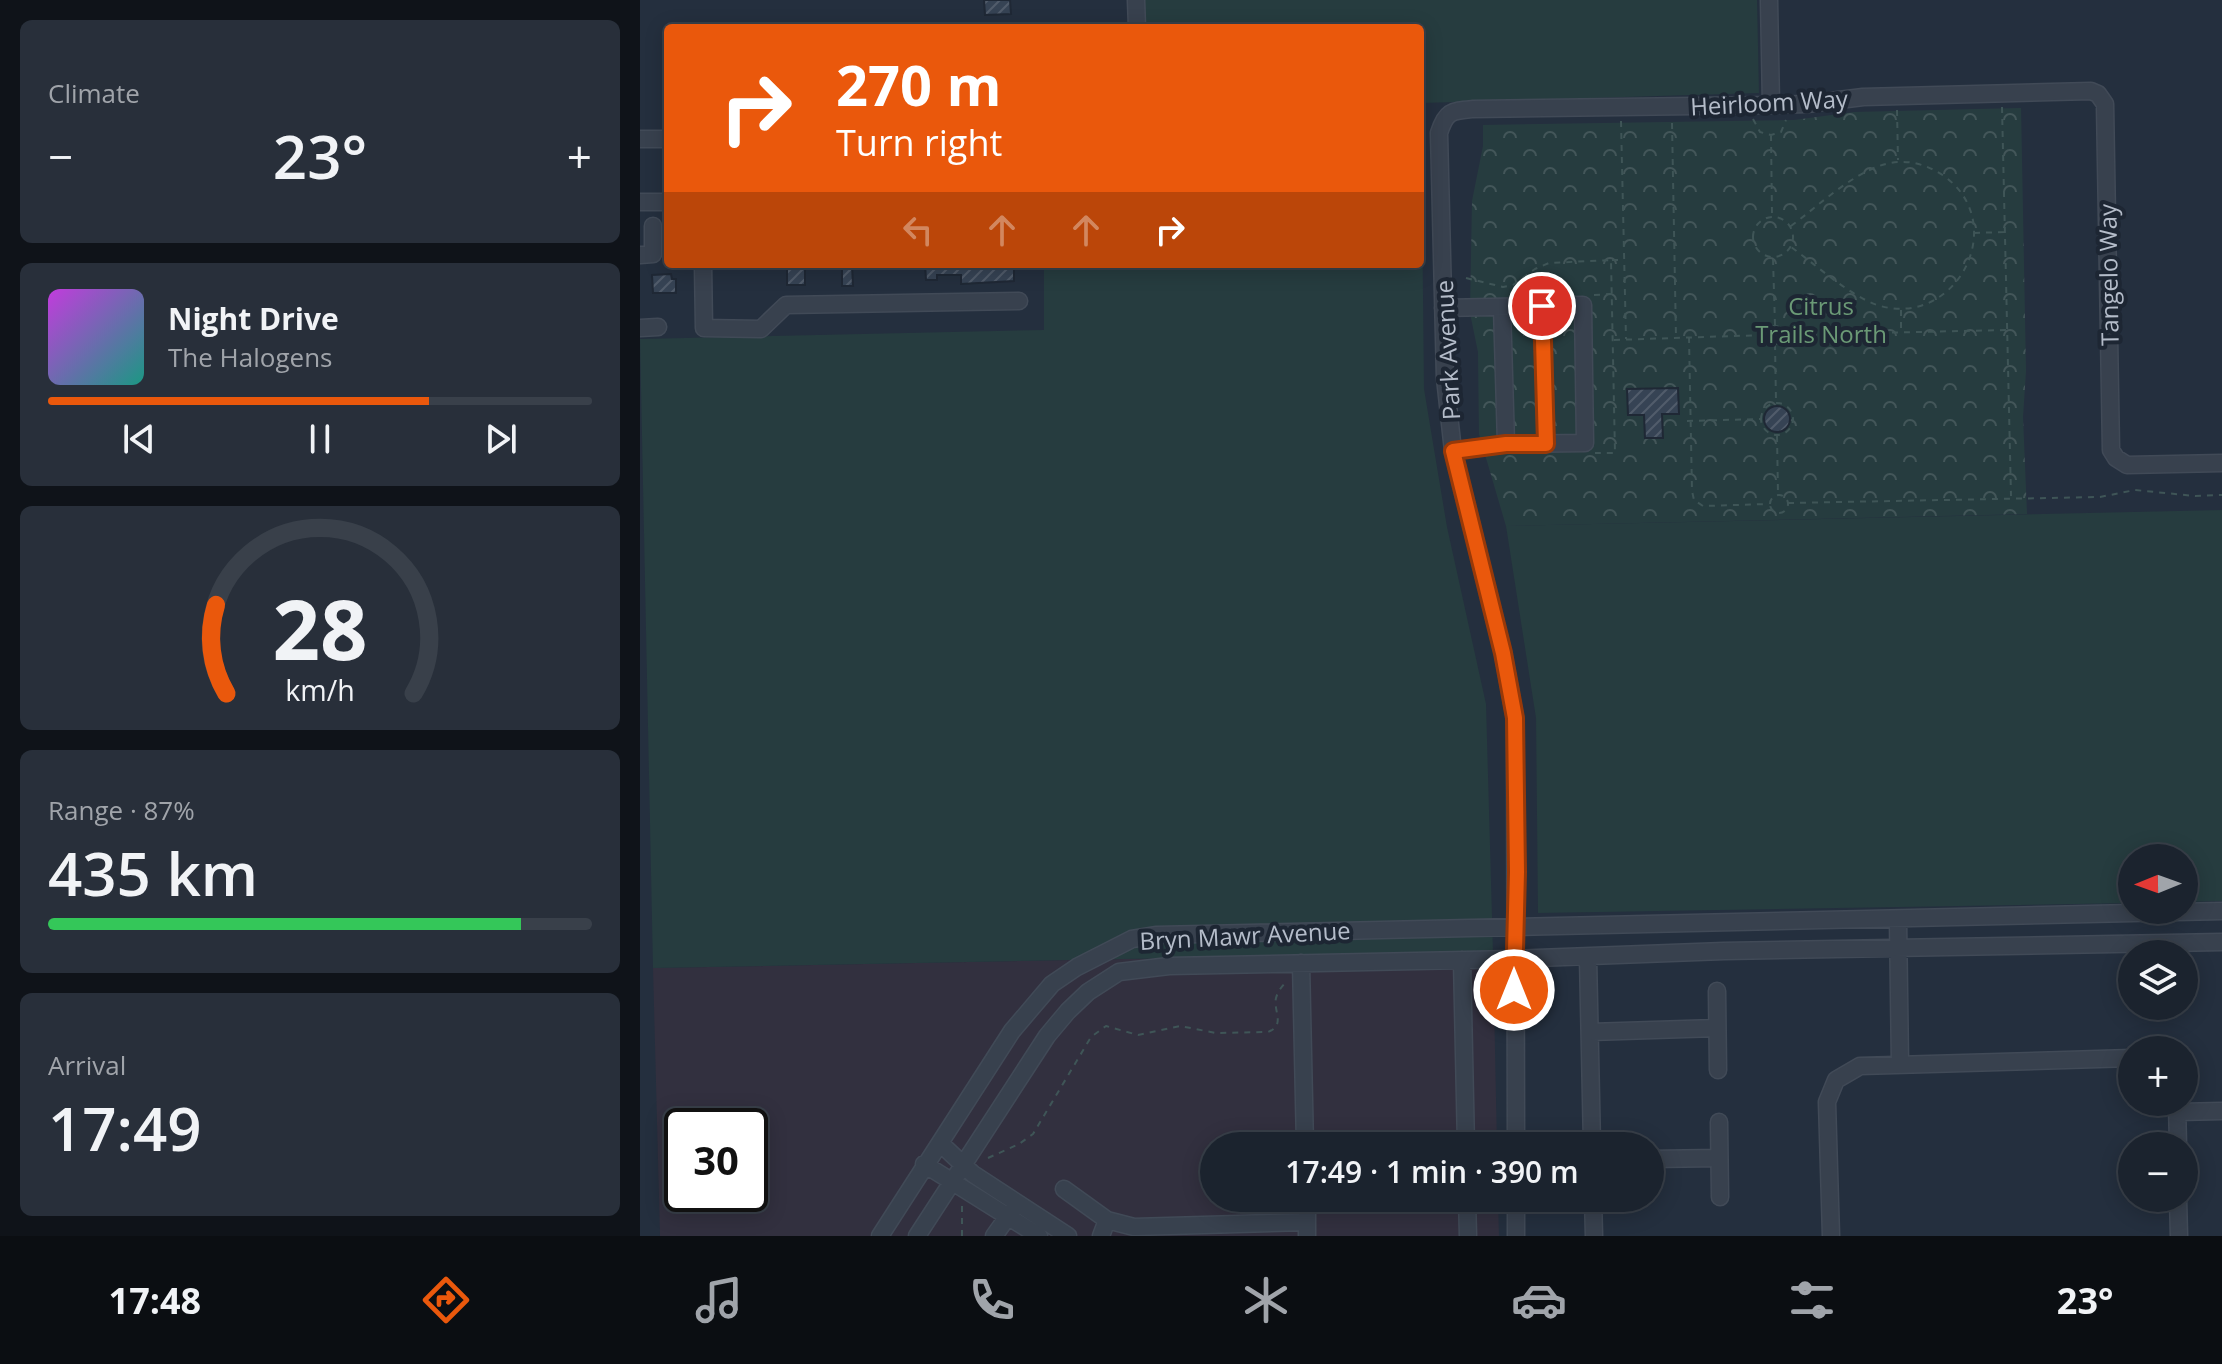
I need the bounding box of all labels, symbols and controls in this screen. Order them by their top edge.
text: 270 m [836,46,1002,122]
icon: right [704,56,808,160]
text: Climate [48,75,140,111]
street label: Heirloom Way [1689,81,1850,123]
text: 23° [273,115,367,197]
text: Turn right [836,118,1002,167]
text: − [48,126,73,186]
text: + [567,126,592,186]
street label: Tangelo Way [2090,203,2126,346]
icon: left [896,208,940,252]
icon: ahead [980,208,1024,252]
icon: ahead [1064,208,1108,252]
icon: right [1148,208,1192,252]
pin [1508,272,1576,340]
street label: Park Avenue [1427,279,1467,421]
icon: arrive [1520,284,1564,328]
park label: Citrus Trails North [1755,289,1887,350]
text: Night Drive [168,298,339,339]
text: The Halogens [168,339,333,375]
icon: previous [117,417,161,461]
icon: pause [298,417,342,461]
icon: next [479,417,523,461]
text: 28 [272,571,368,684]
text: km/h [285,670,355,709]
text: Range · 87% [48,792,195,828]
text: 435 km [48,832,258,914]
north arrow [2118,844,2198,924]
map controls [2118,844,2198,1212]
street label: Bryn Mawr Avenue [1139,913,1351,957]
button: layers [2118,940,2198,1020]
position arrow [1472,948,1556,1032]
button: + [2118,1036,2198,1116]
text: Arrival [48,1047,126,1083]
text: 17:49 [48,1087,202,1169]
speed limit sign: 30 [664,1108,768,1212]
button: − [2118,1132,2198,1212]
text: 17:49 · 1 min · 390 m [1285,1151,1579,1192]
icon: directions [418,1272,474,1328]
icon: music [691,1272,747,1328]
icon: phone [964,1272,1020,1328]
icon: climate [1238,1272,1294,1328]
icon: car [1511,1272,1567,1328]
icon: filters [1784,1272,1840,1328]
text: 17:48 [109,1276,201,1325]
text: 23° [2057,1276,2113,1325]

